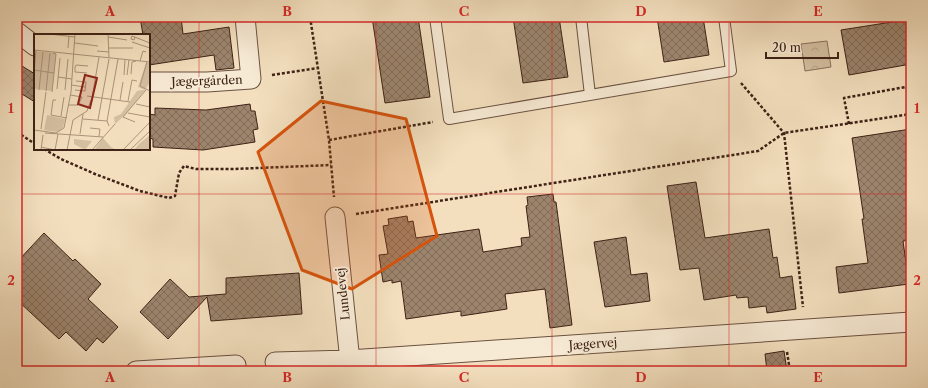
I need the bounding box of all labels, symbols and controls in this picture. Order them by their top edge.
text: A [104,3,116,19]
text: B [282,3,292,19]
text: C [459,3,469,19]
text: D [635,3,647,19]
text: E [813,3,823,19]
inset map [34,34,150,150]
scale bar [766,34,838,60]
text: 20 m [772,40,801,55]
street label: Jægergården [169,72,243,89]
text: 1 [8,100,14,116]
text: 1 [914,100,920,116]
street label: Lundevej [332,267,353,321]
text: 2 [7,272,15,288]
text: 2 [913,272,921,288]
street label: Jægervej [566,334,618,353]
text: A [104,369,116,385]
text: B [282,369,292,385]
text: C [459,369,469,385]
text: D [635,369,647,385]
text: E [813,369,823,385]

